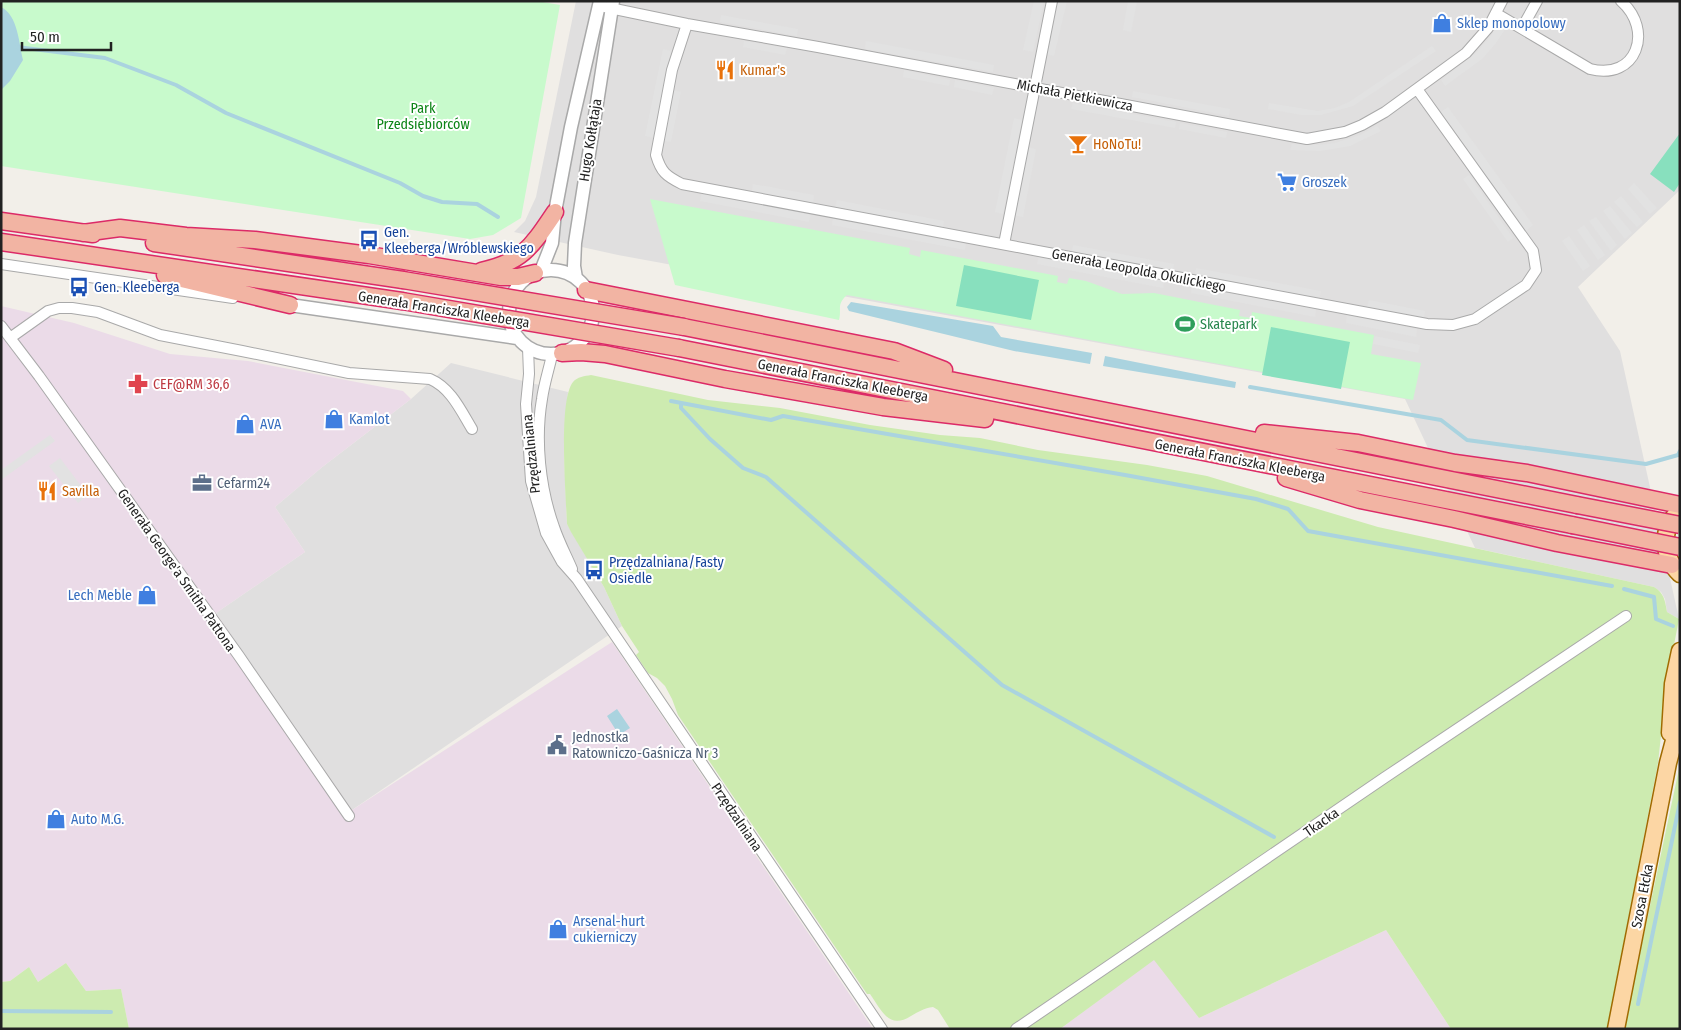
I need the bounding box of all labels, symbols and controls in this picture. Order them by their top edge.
shop icon: Sklep monopolowy [1431,12,1453,34]
place label: Sklep monopolowy [1457,15,1567,32]
scale bar [22,20,111,52]
text: 50 m [30,28,60,46]
restaurant icon: Kumar's [714,59,736,81]
place label: Kumar's [740,62,786,79]
street label: Michała Pietkiewicza [1015,76,1135,115]
street label: Hugo Kołłątaja [576,97,605,183]
park label: Park Przedsiębiorców [376,100,470,133]
bar icon: HoNoTu! [1067,133,1089,155]
place label: HoNoTu! [1093,136,1141,153]
supermarket icon: Groszek [1276,171,1298,193]
place label: Groszek [1302,174,1347,191]
place label: Gen. Kleeberga/Wróblewskiego [384,224,534,257]
bus stop icon: Gen. Kleeberga/Wróblewskiego [358,229,380,251]
street label: Generała Leopolda Okulickiego [1050,245,1228,296]
bus stop icon: Gen. Kleeberga [68,276,90,298]
place label: Gen. Kleeberga [94,279,180,296]
street label: Generała Franciszka Kleeberga [357,288,531,331]
sports icon: Skatepark [1174,313,1196,335]
place label: Skatepark [1200,316,1257,333]
street label: Generała Franciszka Kleeberga [756,356,930,405]
pharmacy icon: CEF@RM 36,6 [127,373,149,395]
place label: CEF@RM 36,6 [153,376,229,393]
shop icon: Kamlot [323,408,345,430]
place label: Kamlot [349,411,390,428]
shop icon: AVA [234,413,256,435]
street label: Przędzalniana [519,413,544,494]
place label: AVA [260,416,282,433]
street label: Generała Franciszka Kleeberga [1153,436,1327,485]
office icon: Cefarm24 [191,472,213,494]
place label: Cefarm24 [217,475,270,492]
restaurant icon: Savilla [36,480,58,502]
place label: Savilla [62,483,100,500]
street label: Generała George'a Smitha Pattona [114,486,239,655]
place label: Przędzalniana/Fasty Osiedle [609,554,725,587]
bus stop icon: Przędzalniana/Fasty Osiedle [583,559,605,581]
shop icon: Lech Meble [136,584,158,606]
place label: Lech Meble [68,587,132,604]
place label: Jednostka Ratowniczo-Gaśnicza Nr 3 [572,729,718,762]
public building icon: Jednostka Ratowniczo-Gaśnicza Nr 3 [546,734,568,756]
street label: Przędzalniana [707,780,766,855]
street label: Tkacka [1301,804,1342,841]
shop icon: Auto M.G. [45,808,67,830]
place label: Auto M.G. [71,811,124,828]
street label: Szosa Ełcka [1628,862,1657,930]
place label: Arsenal-hurt cukierniczy [573,913,645,946]
shop icon: Arsenal-hurt cukierniczy [547,918,569,940]

